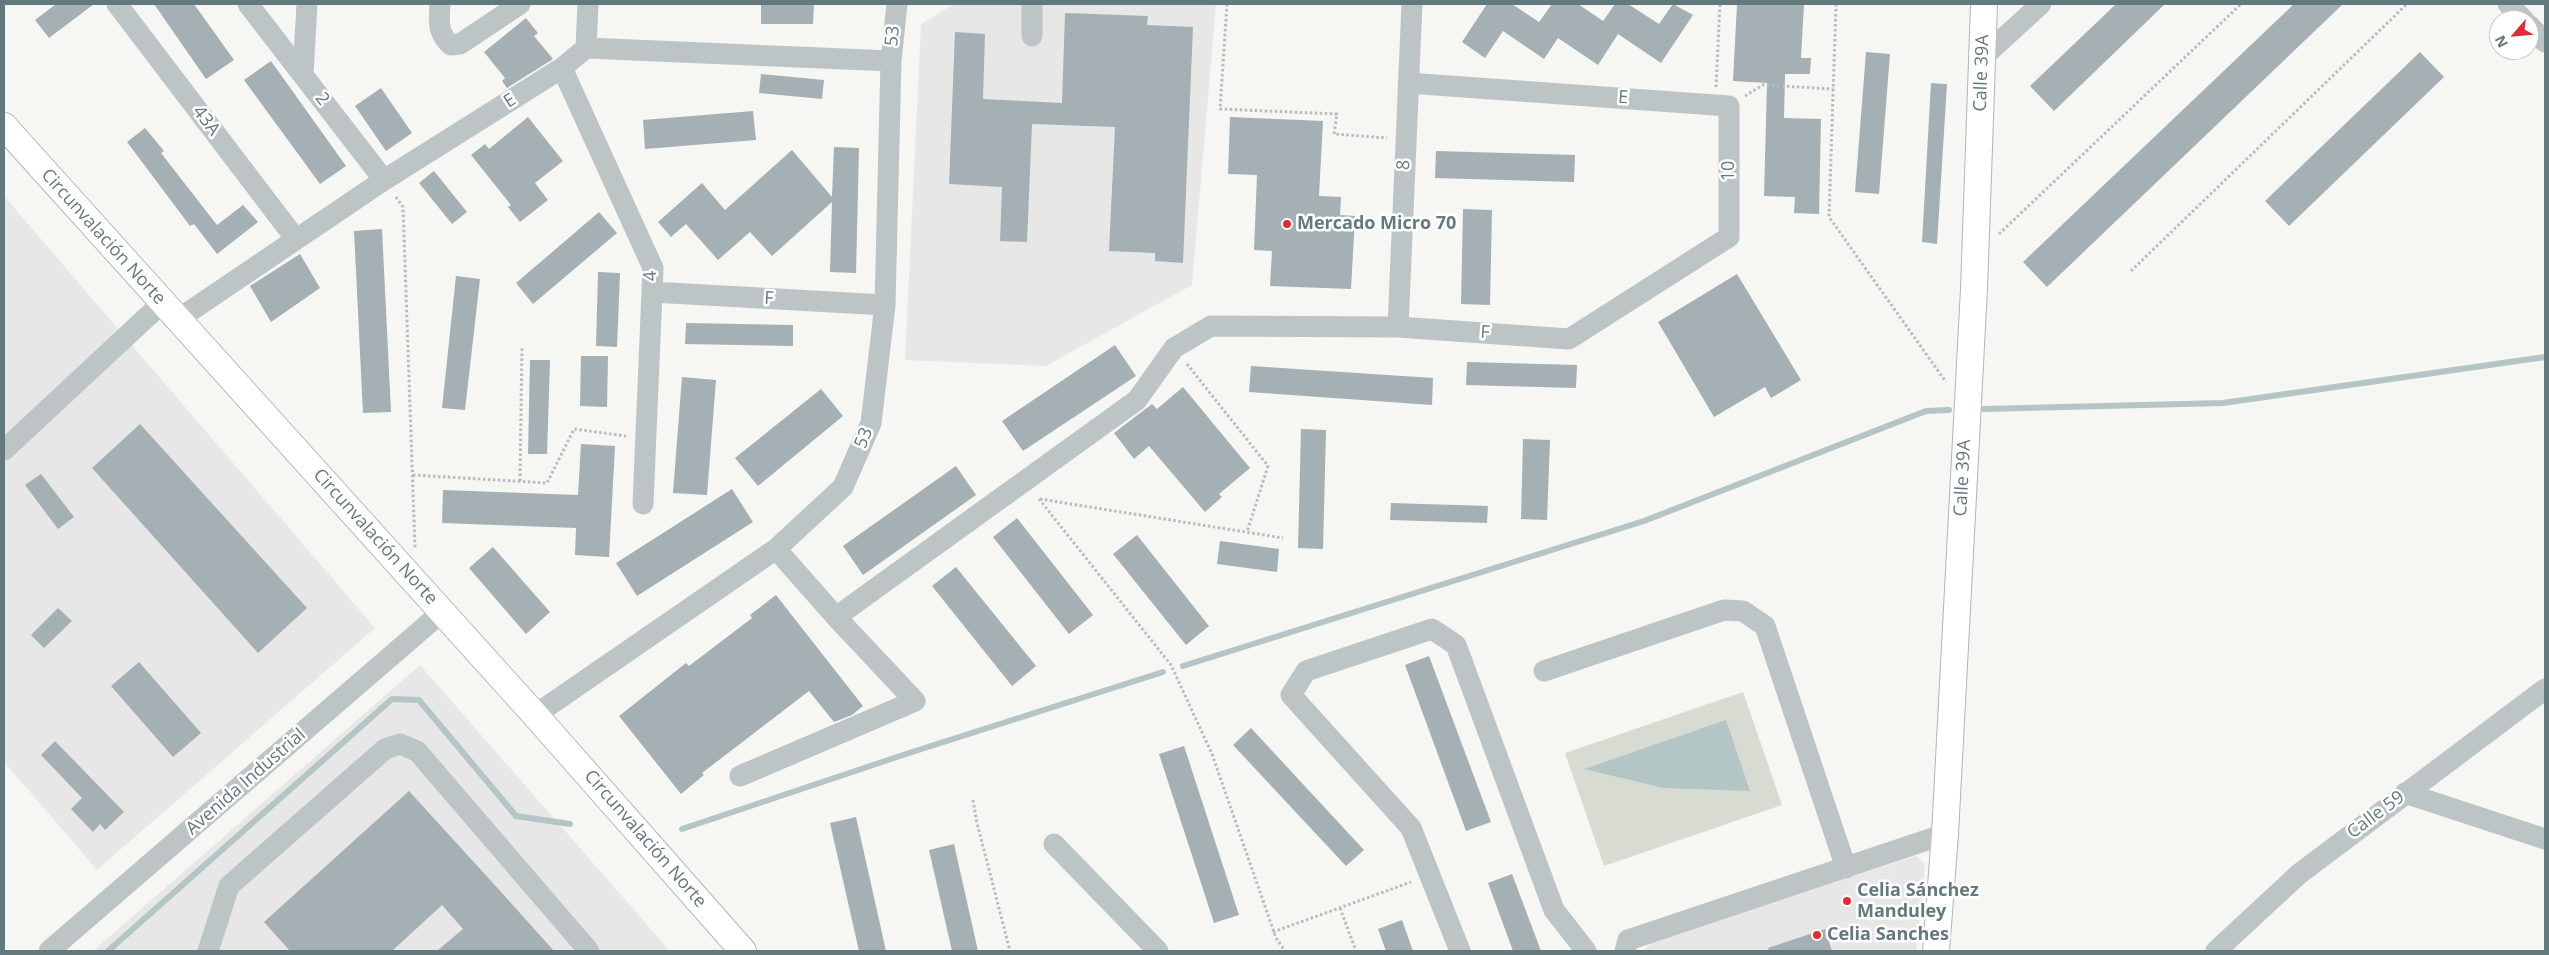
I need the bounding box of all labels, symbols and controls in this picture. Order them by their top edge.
north arrow [2489,10,2539,60]
street label: 53 [881,25,905,47]
text: N [2490,32,2512,51]
street label: Calle 39A [1970,34,1994,112]
street label: E [1617,87,1629,109]
street label: 2 [310,88,334,110]
street label: E [500,89,520,113]
street label: 43A [188,102,224,140]
street label: 8 [1393,159,1415,171]
street label: 10 [1718,161,1740,181]
street label: Circunvalación Norte [36,165,170,309]
place label: Mercado Micro 70 [1297,213,1456,235]
marker: Mercado Micro 70 [1281,218,1293,230]
street label: 4 [640,270,662,282]
street label: F [764,288,774,310]
street label: F [1480,322,1490,344]
street label: 53 [850,424,878,452]
street label: Calle 39A [1950,439,1976,517]
street label: Circunvalación Norte [308,465,442,609]
street label: Avenida Industrial [182,724,310,840]
street label: Circunvalación Norte [579,766,711,912]
street label: Calle 59 [2343,787,2409,843]
place label: Celia Sánchez Manduley [1857,880,1979,922]
marker: Celia Sánchez Manduley [1841,895,1853,907]
place label: Celia Sanches [1827,924,1949,946]
marker: Celia Sanches [1811,929,1823,941]

